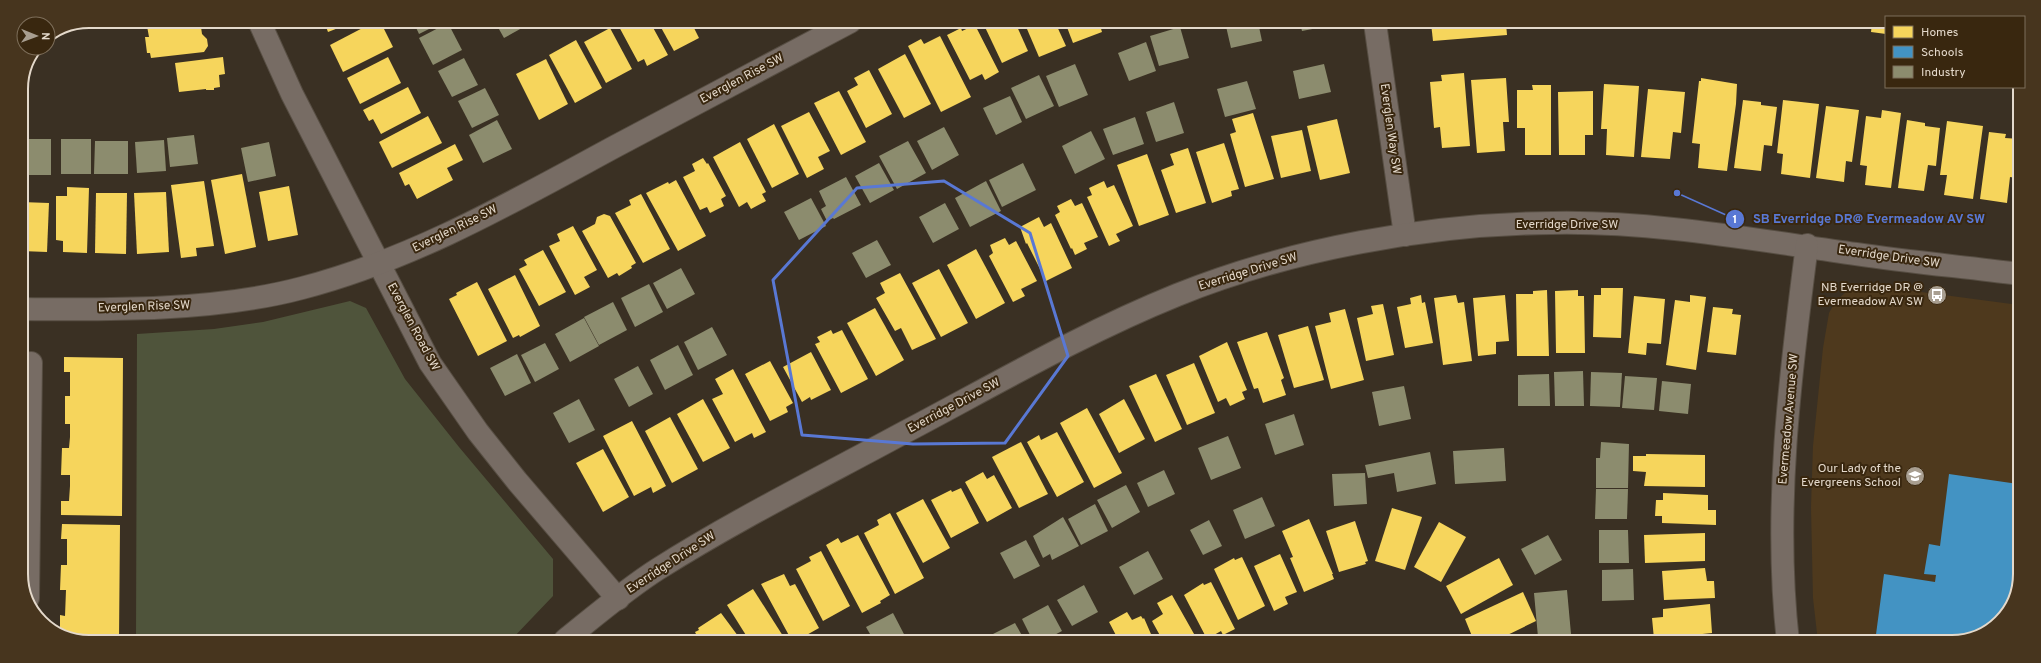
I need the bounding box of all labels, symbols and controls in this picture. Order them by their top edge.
north arrow [16,16,56,56]
legend [1885,16,2025,88]
text: Homes [1921,25,1958,41]
text: N [38,32,52,40]
text: Schools [1921,45,1963,61]
street label: Everglen Rise SW [697,50,787,108]
text: Industry [1921,65,1966,81]
street label: Everglen Way SW [1376,82,1404,176]
street label: Everglen Rise SW [410,202,500,256]
callout: SB Everridge DR@ Evermeadow AV SW [1725,206,1994,231]
text: 1 [1733,212,1737,228]
text: SB Everridge DR@ Evermeadow AV SW [1753,212,1985,228]
street label: Everridge Drive SW [1516,217,1618,233]
street label: Everridge Drive SW [1837,242,1941,272]
street label: Everridge Drive SW [1197,249,1299,295]
street label: Everglen Road SW [383,280,443,374]
place label: NB Everridge DR @ Evermeadow AV SW [1817,280,1923,310]
bus stop icon: NB Everridge DR @ Evermeadow AV SW [1926,284,1948,306]
street label: Everglen Rise SW [98,297,190,317]
street label: Evermeadow Avenue SW [1775,353,1803,485]
street label: Everridge Drive SW [905,375,1003,437]
place label: Our Lady of the Evergreens School [1801,461,1901,491]
school or university icon: Our Lady of the Evergreens School [1904,465,1926,487]
street label: Everridge Drive SW [624,528,718,598]

